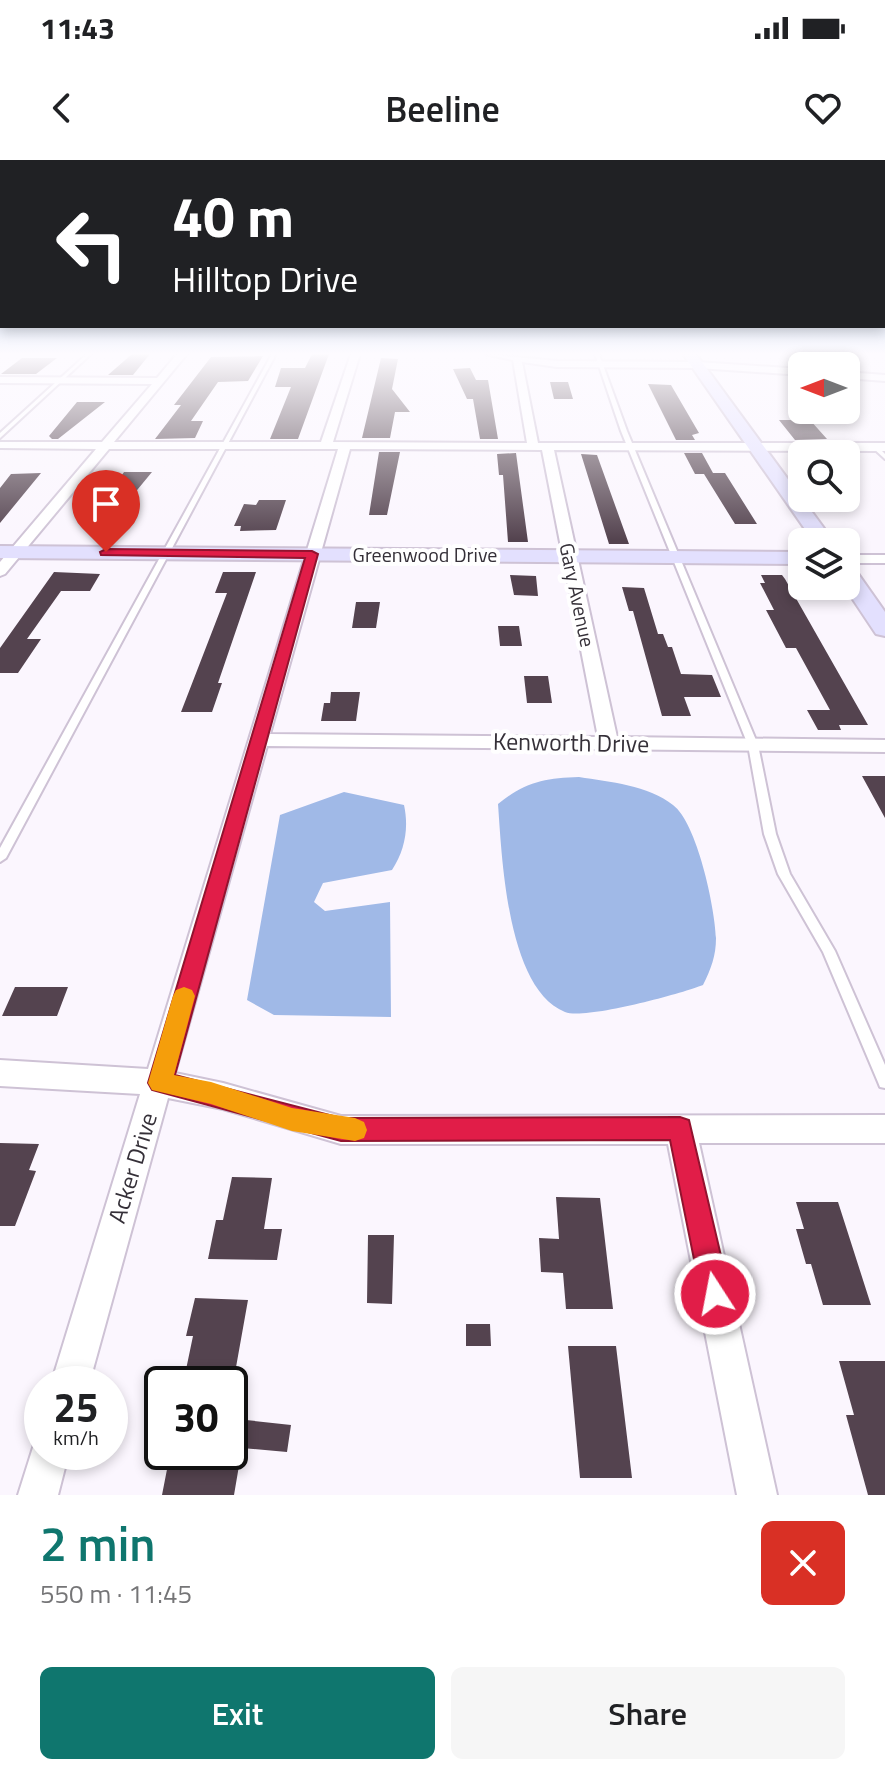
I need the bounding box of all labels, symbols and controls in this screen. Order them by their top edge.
text: 11:43 [40,5,115,51]
text: Beeline [385,81,500,136]
icon: back [40,86,84,130]
icon: heart [801,86,845,130]
text: 40 m [172,174,294,259]
icon: left [40,192,144,296]
text: Hilltop Drive [172,251,358,306]
north arrow [788,352,860,424]
map controls [788,352,860,600]
button: search [788,440,860,512]
pin [72,470,140,552]
icon: arrive [84,482,128,526]
button: layers [788,528,860,600]
street label: Greenwood Drive [353,539,497,570]
street label: Gary Avenue [551,540,604,650]
street label: Kenworth Drive [493,723,650,761]
street label: Acker Drive [98,1108,166,1227]
position arrow [673,1252,757,1336]
speed limit sign: 30 [144,1366,248,1470]
text: 25 [54,1377,98,1438]
text: km/h [53,1422,99,1453]
text: 2 min [40,1507,155,1580]
button: close [761,1521,845,1605]
text: 550 m · 11:45 [40,1574,192,1613]
button: Exit [40,1667,435,1759]
button: Share [451,1667,845,1759]

